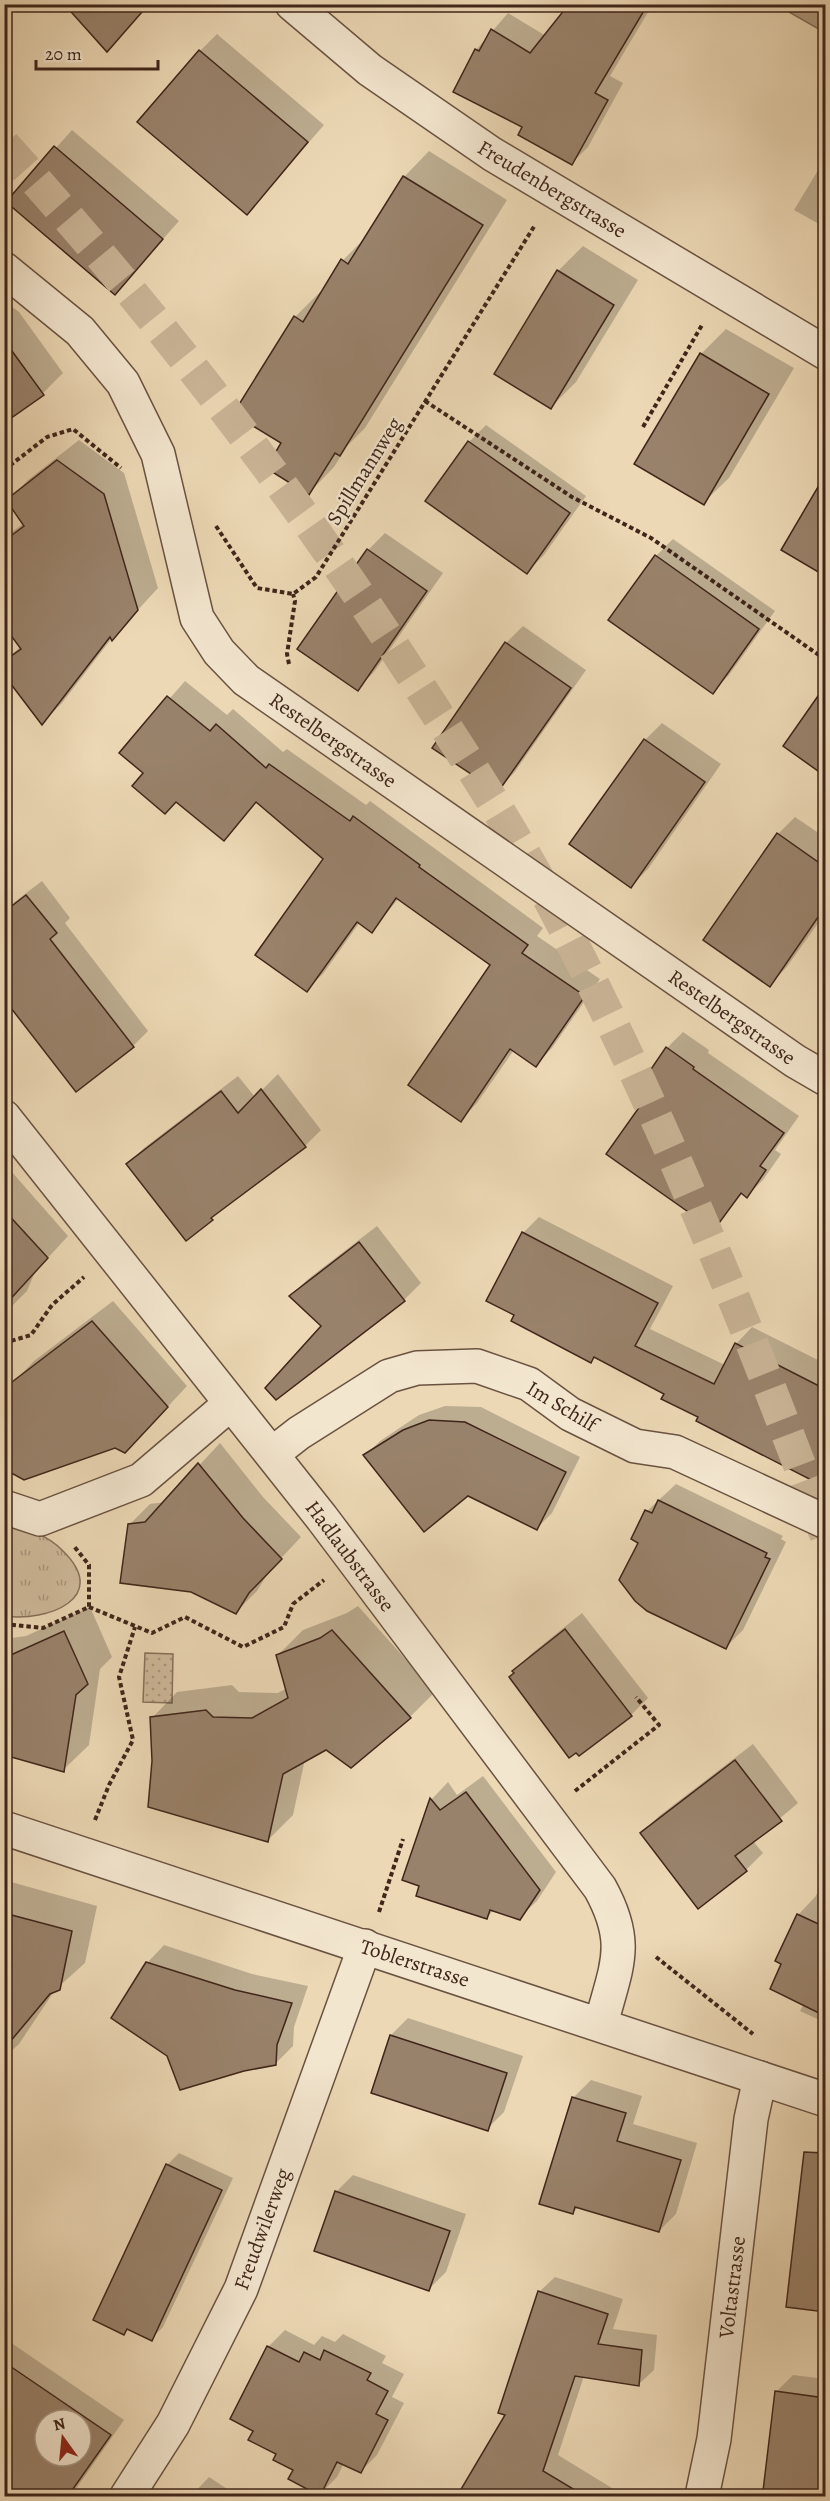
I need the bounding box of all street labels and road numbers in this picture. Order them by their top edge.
street label: Freudenbergstrasse [472,133,632,245]
street label: Spillmannweg [320,411,409,530]
street label: Restelbergstrasse [264,686,402,794]
street label: Restelbergstrasse [663,963,801,1071]
street label: Im Schilf [521,1374,605,1440]
street label: Hadlaubstrasse [299,1495,401,1617]
street label: Toblerstrasse [357,1932,473,1994]
street label: Freudwilerweg [227,2164,297,2294]
street label: Voltastrasse [712,2234,752,2341]

